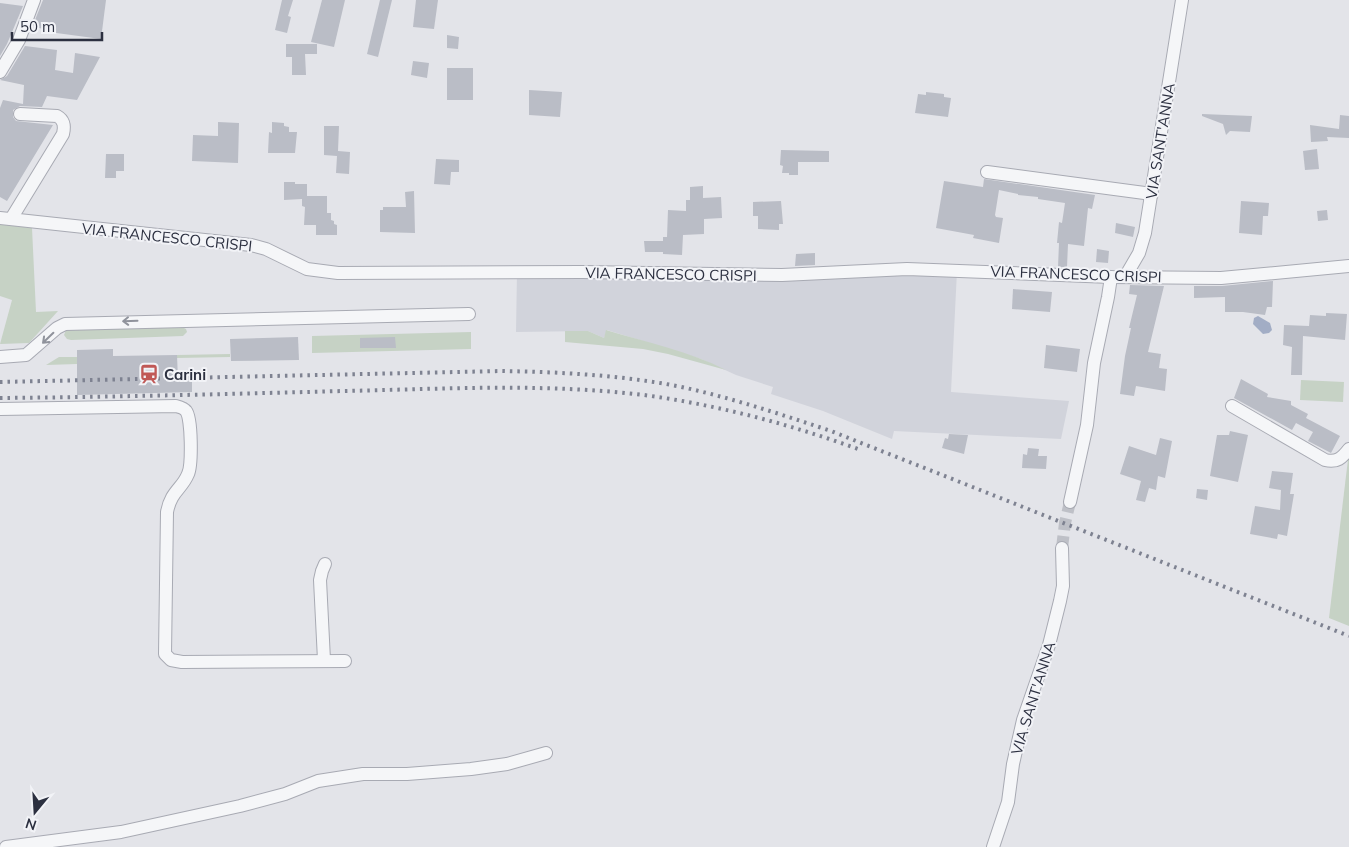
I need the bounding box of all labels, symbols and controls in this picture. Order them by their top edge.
scale bar [12,10,102,42]
text: 50 m [20,17,55,36]
street label: VIA SANT'ANNA [1141,81,1179,201]
street label: VIA FRANCESCO CRISPI [81,219,253,255]
street label: VIA FRANCESCO CRISPI [990,262,1162,286]
street label: VIA FRANCESCO CRISPI [585,263,757,285]
one-way arrow [122,317,138,326]
one-way arrow [42,331,54,343]
station icon: Carini [138,363,160,385]
place label: Carini [164,365,206,384]
street label: VIA SANT'ANNA [1007,639,1059,757]
north arrow [10,787,60,837]
text: N [23,814,39,835]

